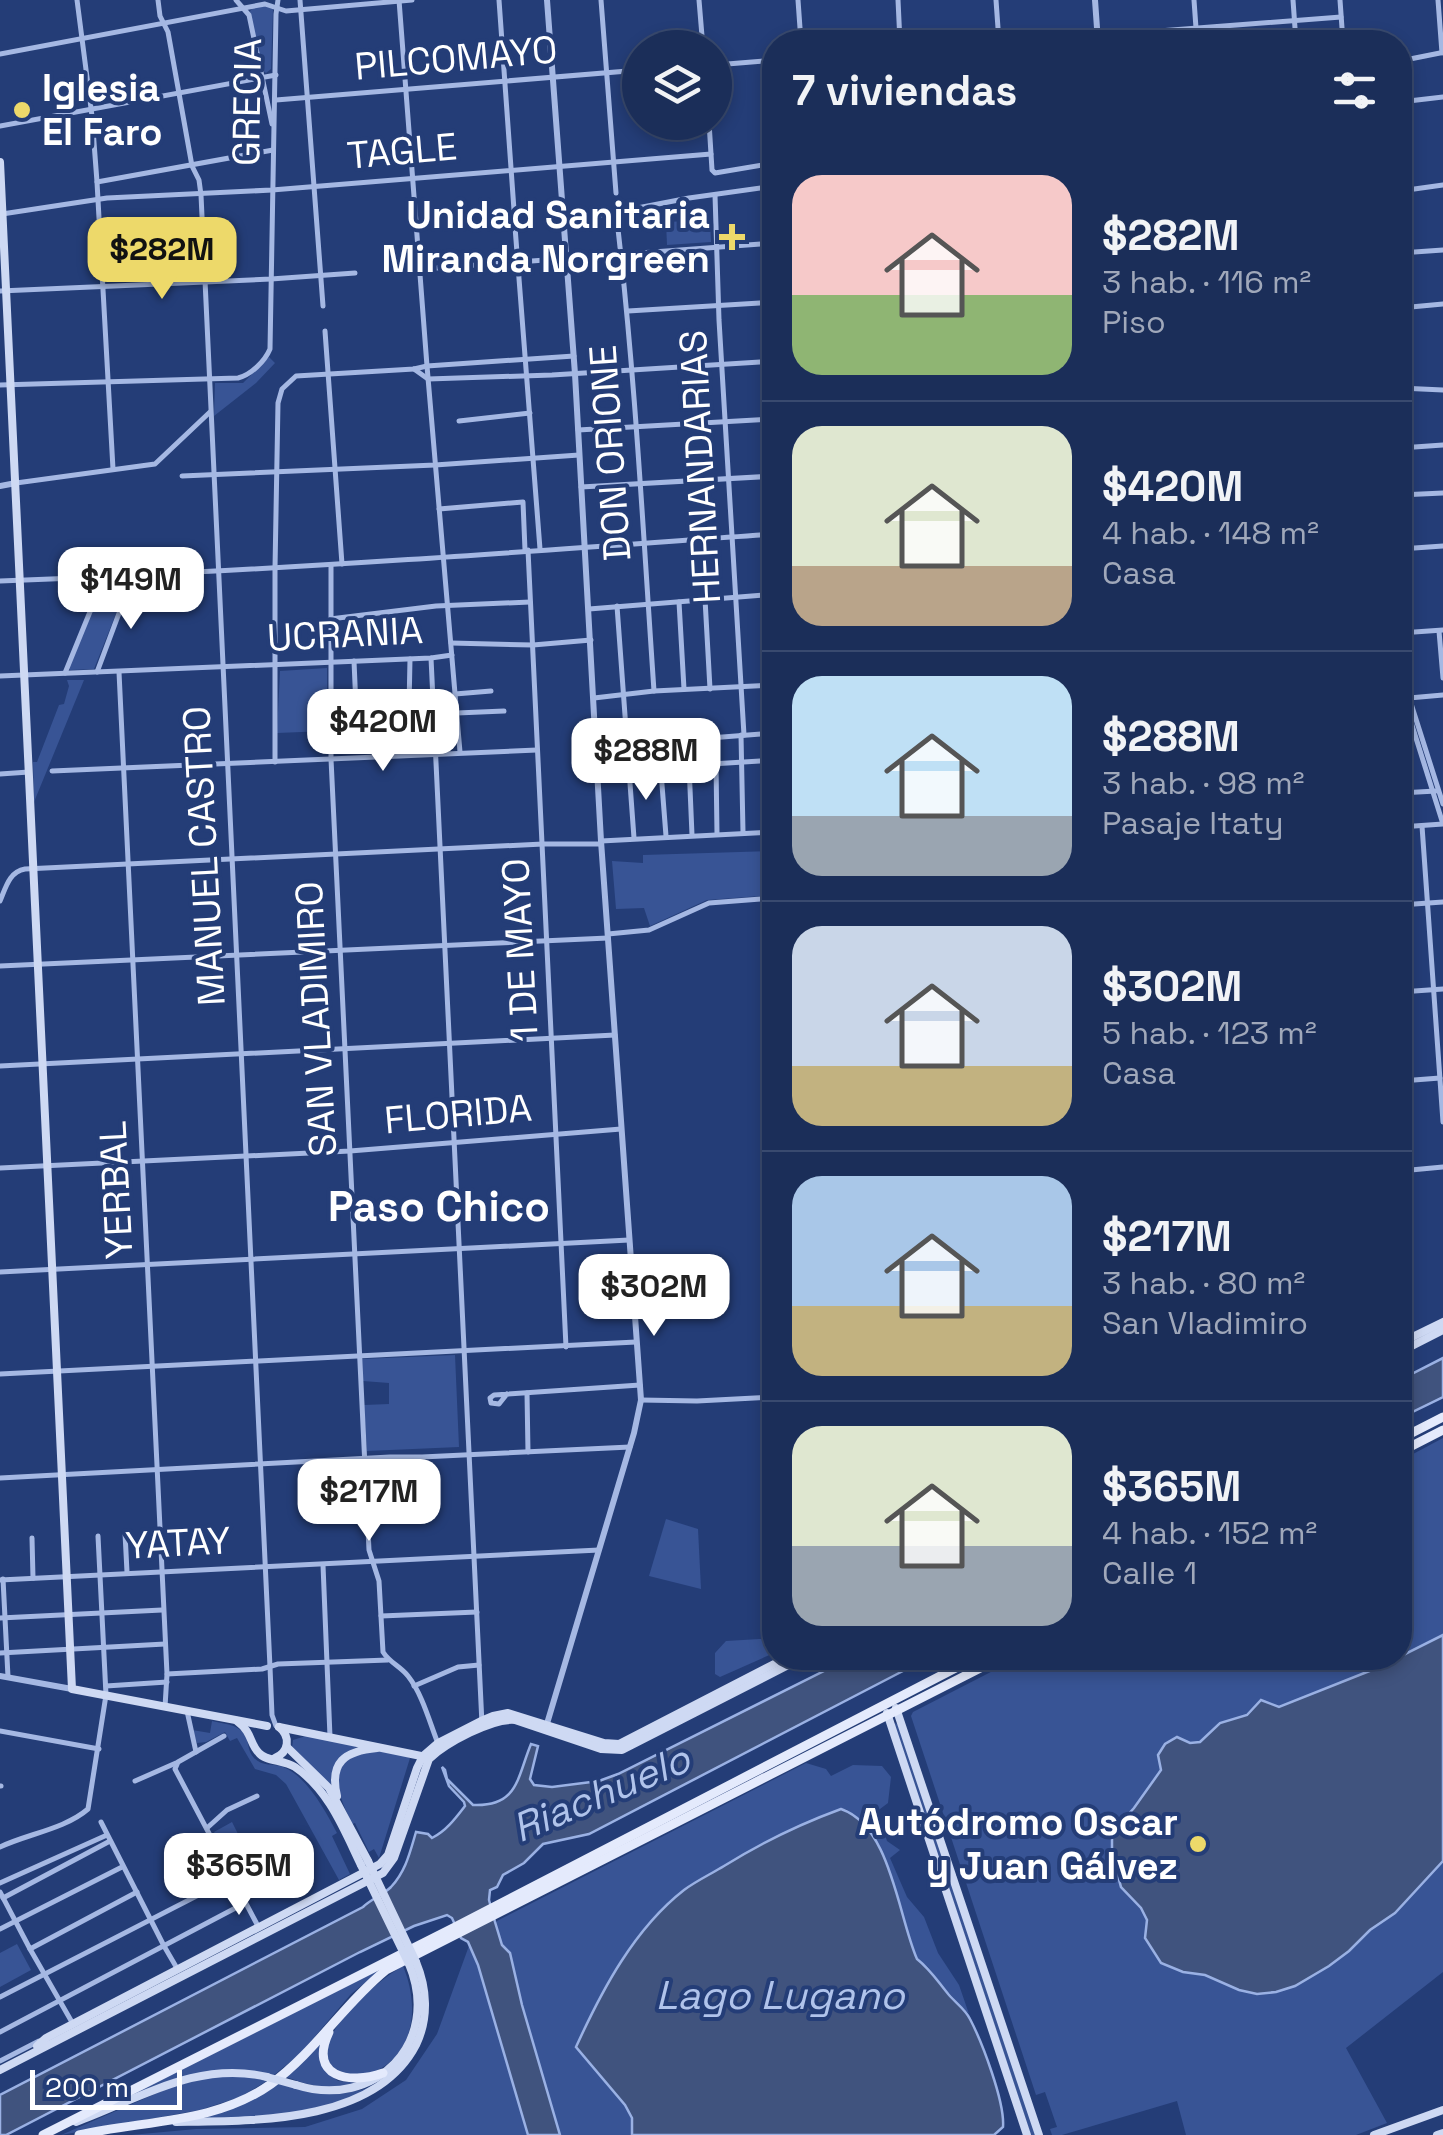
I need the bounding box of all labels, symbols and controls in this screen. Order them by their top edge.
street label: PILCOMAYO [353,25,559,91]
map controls [622,30,732,140]
button: layers [622,30,732,140]
street label: GRECIA [222,38,272,166]
icon: filters [1327,63,1382,118]
place label: Iglesia El Faro [42,64,162,156]
text: 7 viviendas [792,64,1017,117]
marker: Iglesia El Faro [11,99,33,121]
street label: TAGLE [345,122,459,180]
place label: Unidad Sanitaria Miranda Norgreen [382,191,710,283]
text: $282M [1102,209,1240,262]
icon: home [872,215,992,335]
pin: $282M [92,217,232,302]
marker: Unidad Sanitaria Miranda Norgreen [719,224,745,250]
text: $282M [110,229,214,269]
text: 3 hab. · 116 m² [1102,262,1311,302]
text: Piso [1102,302,1166,342]
street label: HERNANDARIAS [669,329,731,605]
street label: DON ORIONE [579,343,641,563]
text: $420M [1102,460,1243,513]
icon: home [872,466,992,586]
text: 4 hab. · 148 m² [1102,513,1319,553]
pin: $149M [61,547,201,632]
text: Casa [1102,553,1176,593]
text: $149M [80,559,182,599]
street label: UCRANIA [266,606,424,662]
pin: $420M [313,689,453,774]
text: $420M [329,701,437,741]
street label: MANUEL CASTRO [172,705,236,1007]
text: $288M [1102,710,1240,763]
icon: home [872,716,992,836]
pin: $288M [576,718,716,803]
text: $288M [593,730,699,770]
text: 3 hab. · 98 m² [1102,763,1304,803]
text: Pasaje Itaty [1102,803,1283,843]
street label: 1 DE MAYO [491,857,549,1043]
street label: SAN VLADIMIRO [285,880,347,1158]
text: $302M [1102,960,1242,1013]
icon: home [872,966,992,1086]
text: 5 hab. · 123 m² [1102,1013,1317,1053]
text: Casa [1102,1053,1176,1093]
street label: FLORIDA [382,1084,534,1144]
street label: YERBAL [88,1120,144,1260]
district label: Paso Chico [328,1180,550,1233]
text: $217M [1102,1210,1232,1263]
icon: home [872,1216,992,1336]
pin: $302M [584,1254,724,1339]
text: 3 hab. · 80 m² [1102,1263,1305,1303]
text: $302M [601,1266,707,1306]
text: San Vladimiro [1102,1303,1308,1343]
pin: $217M [299,1459,439,1544]
text: $365M [1102,1460,1241,1513]
icon: home [872,1466,992,1586]
text: $217M [320,1471,418,1511]
text: 4 hab. · 152 m² [1102,1513,1317,1553]
street label: YATAY [124,1516,232,1570]
text: Calle 1 [1102,1553,1197,1593]
water label: Riachuelo [505,1733,699,1854]
place label: Autódromo Oscar y Juan Gálvez [858,1798,1178,1890]
pin: $365M [169,1833,309,1918]
marker: Autódromo Oscar y Juan Gálvez [1187,1833,1209,1855]
text: $365M [186,1845,292,1885]
water label: Lago Lugano [655,1970,906,2021]
scale bar [30,2065,182,2110]
text: 200 m [45,2069,129,2105]

